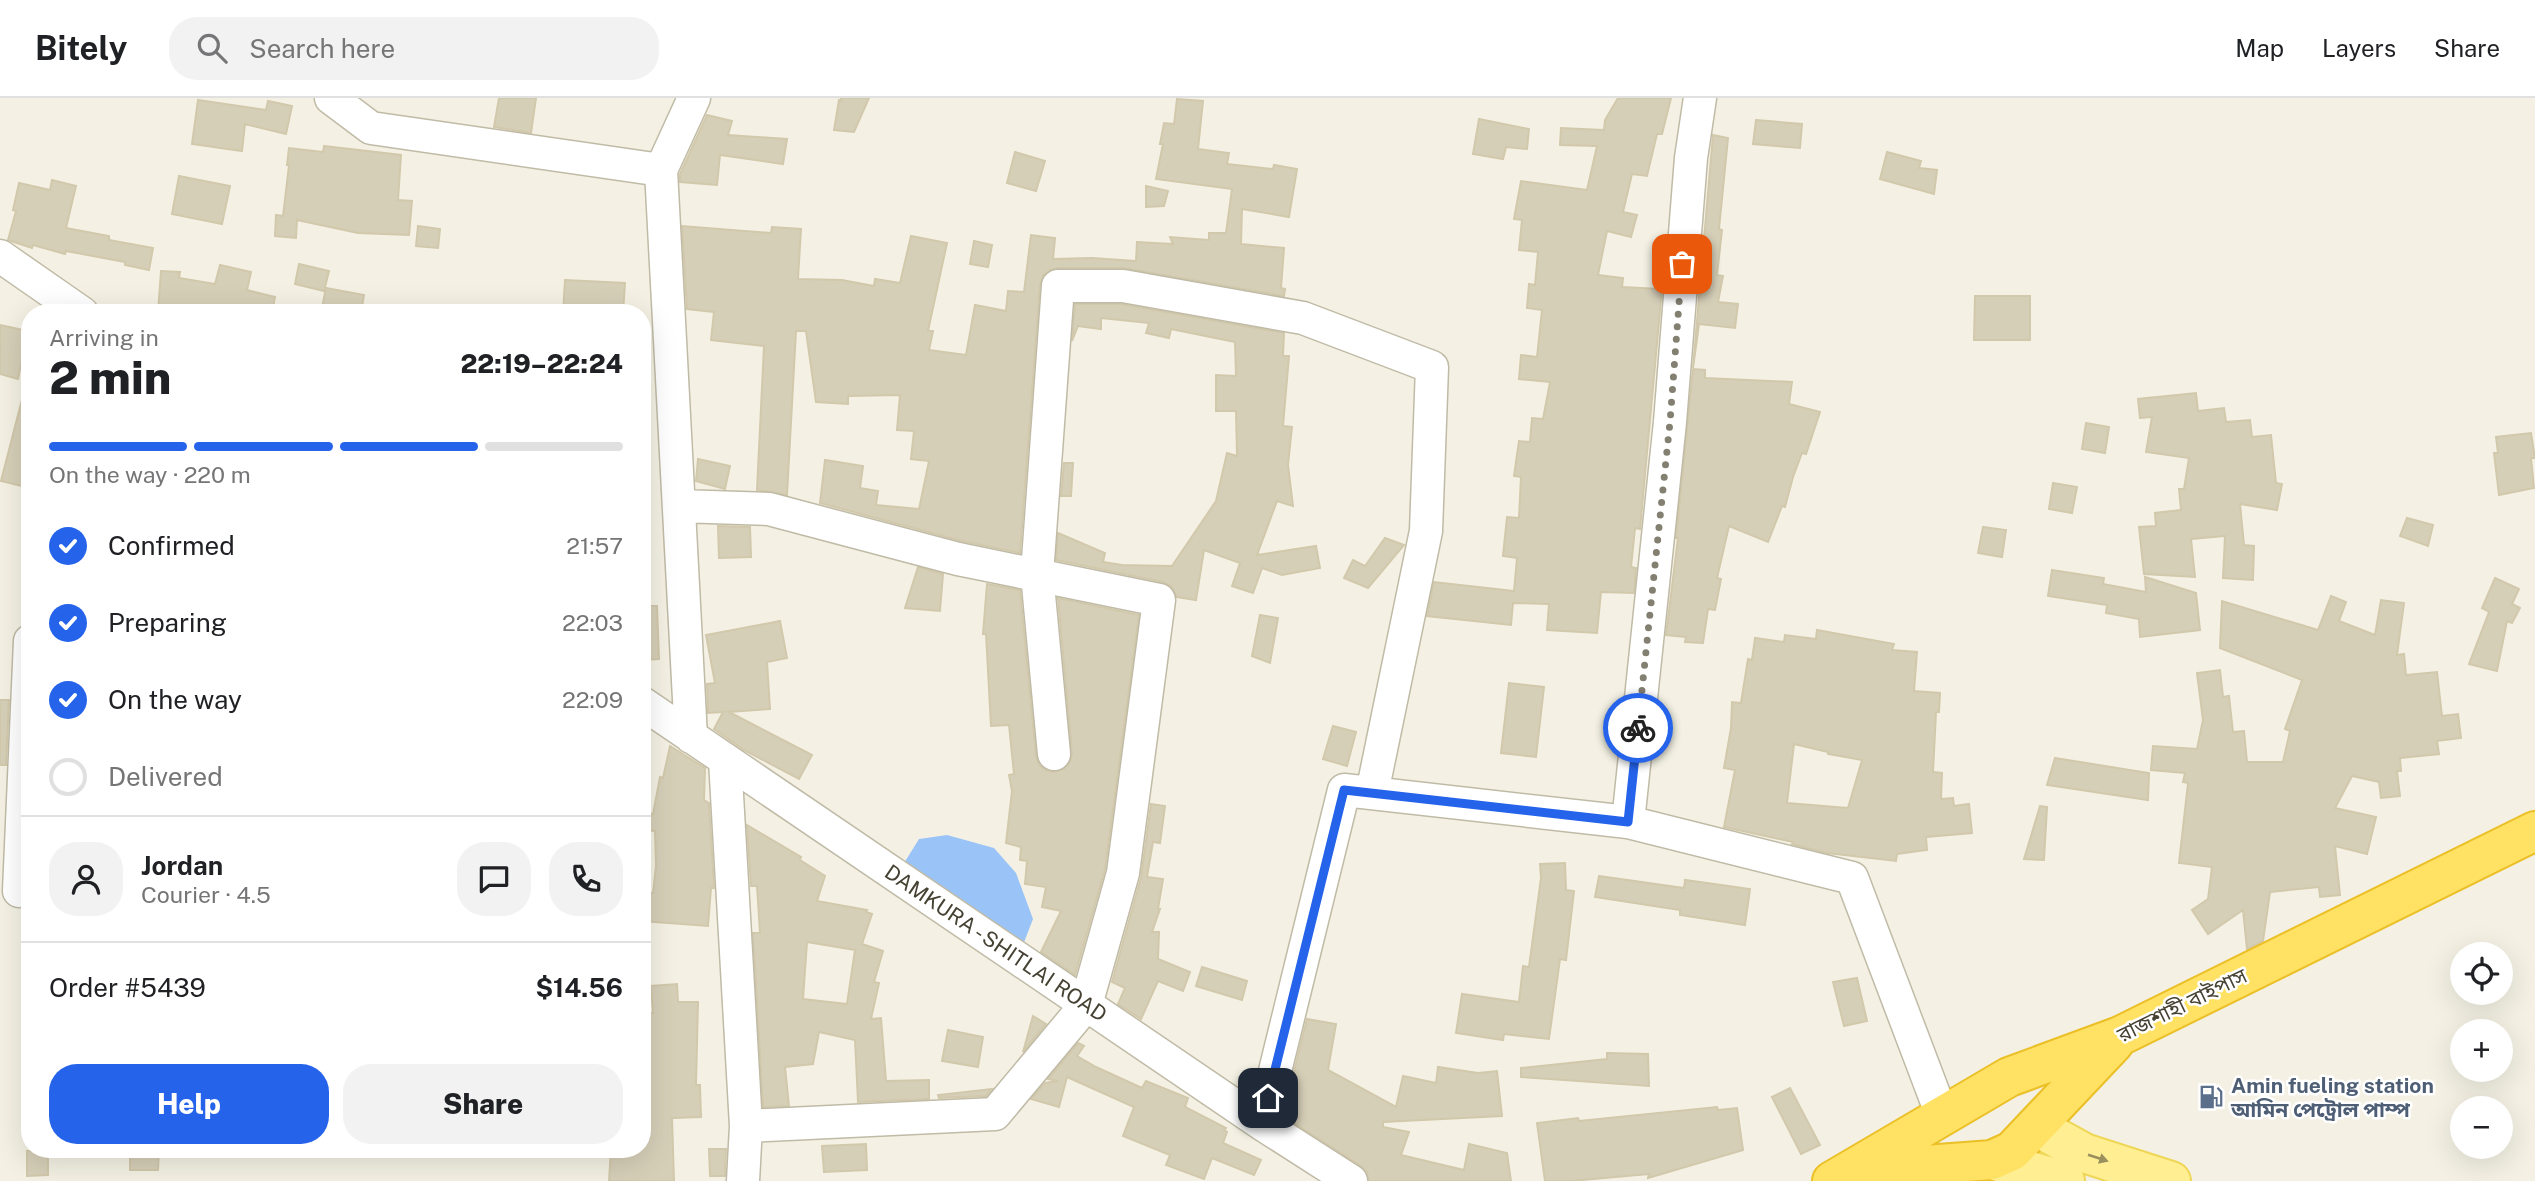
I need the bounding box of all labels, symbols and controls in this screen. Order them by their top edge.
search box [169,17,659,80]
text: Bitely [35,29,127,67]
icon: search [193,29,231,67]
text: Search here [249,33,395,64]
text: Map [2235,34,2284,62]
text: Layers [2322,34,2396,62]
text: Share [2434,34,2500,62]
pin [1652,234,1712,294]
icon: bag [1663,245,1701,283]
text: Arriving in [49,324,159,351]
text: 22:19–22:24 [460,348,623,379]
text: 2 min [49,350,171,404]
text: On the way · 220 m [49,461,251,488]
icon: check [49,527,87,565]
text: Confirmed [108,530,235,561]
text: 21:57 [566,532,623,559]
icon: check [49,604,87,642]
text: Preparing [108,607,227,638]
text: 22:03 [562,609,623,636]
icon: check [49,681,87,719]
text: On the way [108,684,242,715]
text: 22:09 [562,686,623,713]
courier [1603,693,1673,763]
icon: bike [1619,709,1657,747]
text: Delivered [108,761,223,792]
button: person [49,842,123,916]
button: chat [457,842,531,916]
button: phone [549,842,623,916]
text: Jordan [141,850,223,881]
street label: DAMKURA - SHITLAI ROAD [880,859,1112,1027]
text: Courier · 4.5 [141,881,271,908]
map controls [2450,942,2513,1159]
button: locate [2450,942,2513,1005]
street label: রাজশাহী বাইপাস [2112,962,2252,1048]
text: Order #5439 [49,972,206,1003]
text: $14.56 [535,972,623,1003]
button: + [2450,1019,2513,1082]
button: Help [49,1064,329,1144]
button: Share [343,1064,623,1144]
pin [1238,1068,1298,1128]
place label: Amin fueling station আমিন পেট্রোল পাম্প [2230,1073,2434,1122]
icon: home [1249,1079,1287,1117]
fuel station icon: Amin fueling station আমিন পেট্রোল পাম্প [2197,1083,2225,1111]
button: − [2450,1096,2513,1159]
one-way arrow [2087,1153,2108,1163]

